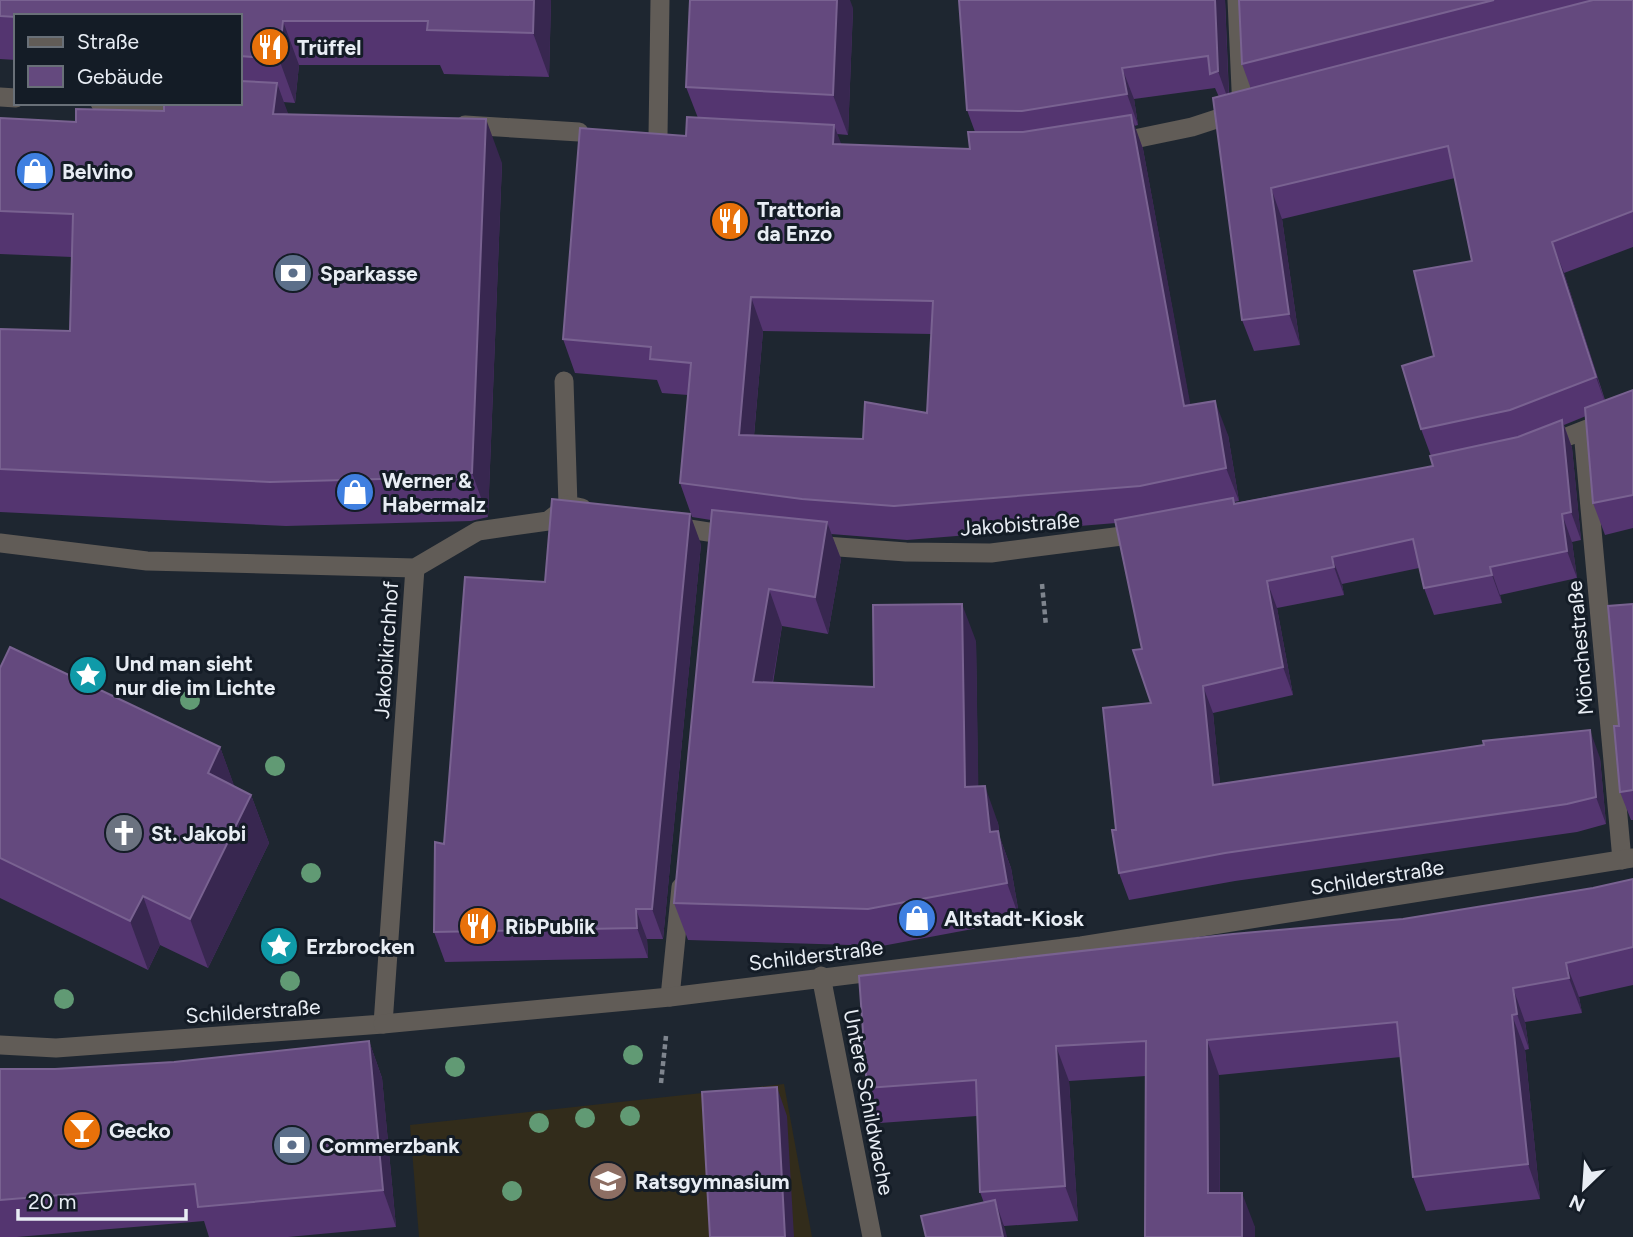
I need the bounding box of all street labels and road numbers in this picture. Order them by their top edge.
street label: Jakobistraße [959,507,1081,541]
street label: Jakobikirchhof [369,580,403,720]
street label: Mönchestraße [1562,580,1598,716]
street label: Schilderstraße [1308,854,1446,900]
street label: Schilderstraße [747,934,885,976]
street label: Schilderstraße [185,994,321,1028]
street label: Untere Schildwache [839,1007,899,1197]

